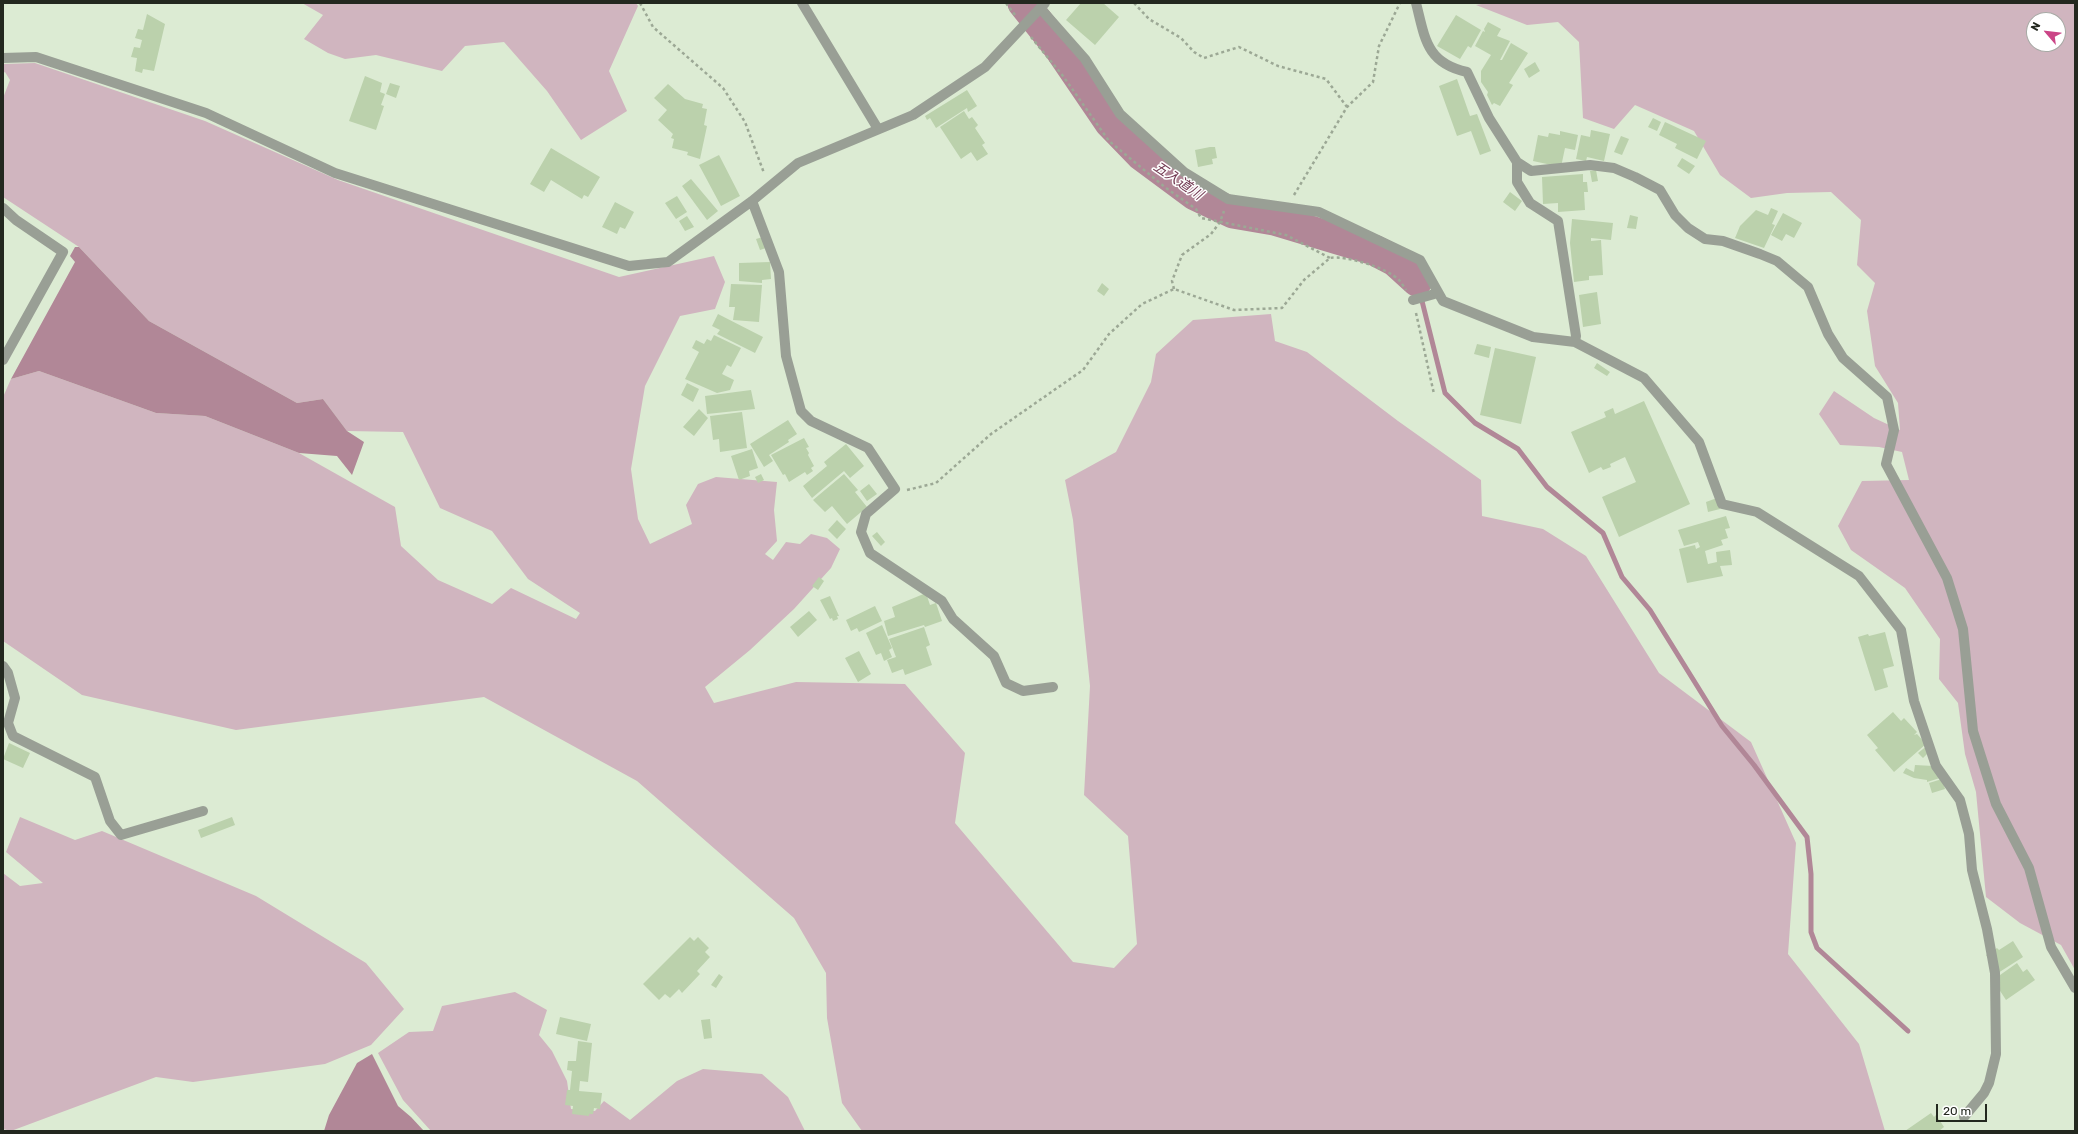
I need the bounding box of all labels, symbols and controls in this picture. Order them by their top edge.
north arrow [2026,12,2066,52]
text: N [2028,20,2043,33]
water label: 五入道川 [1150,158,1206,204]
scale bar [1938,1096,1989,1122]
text: 20 m [1943,1104,1971,1118]

